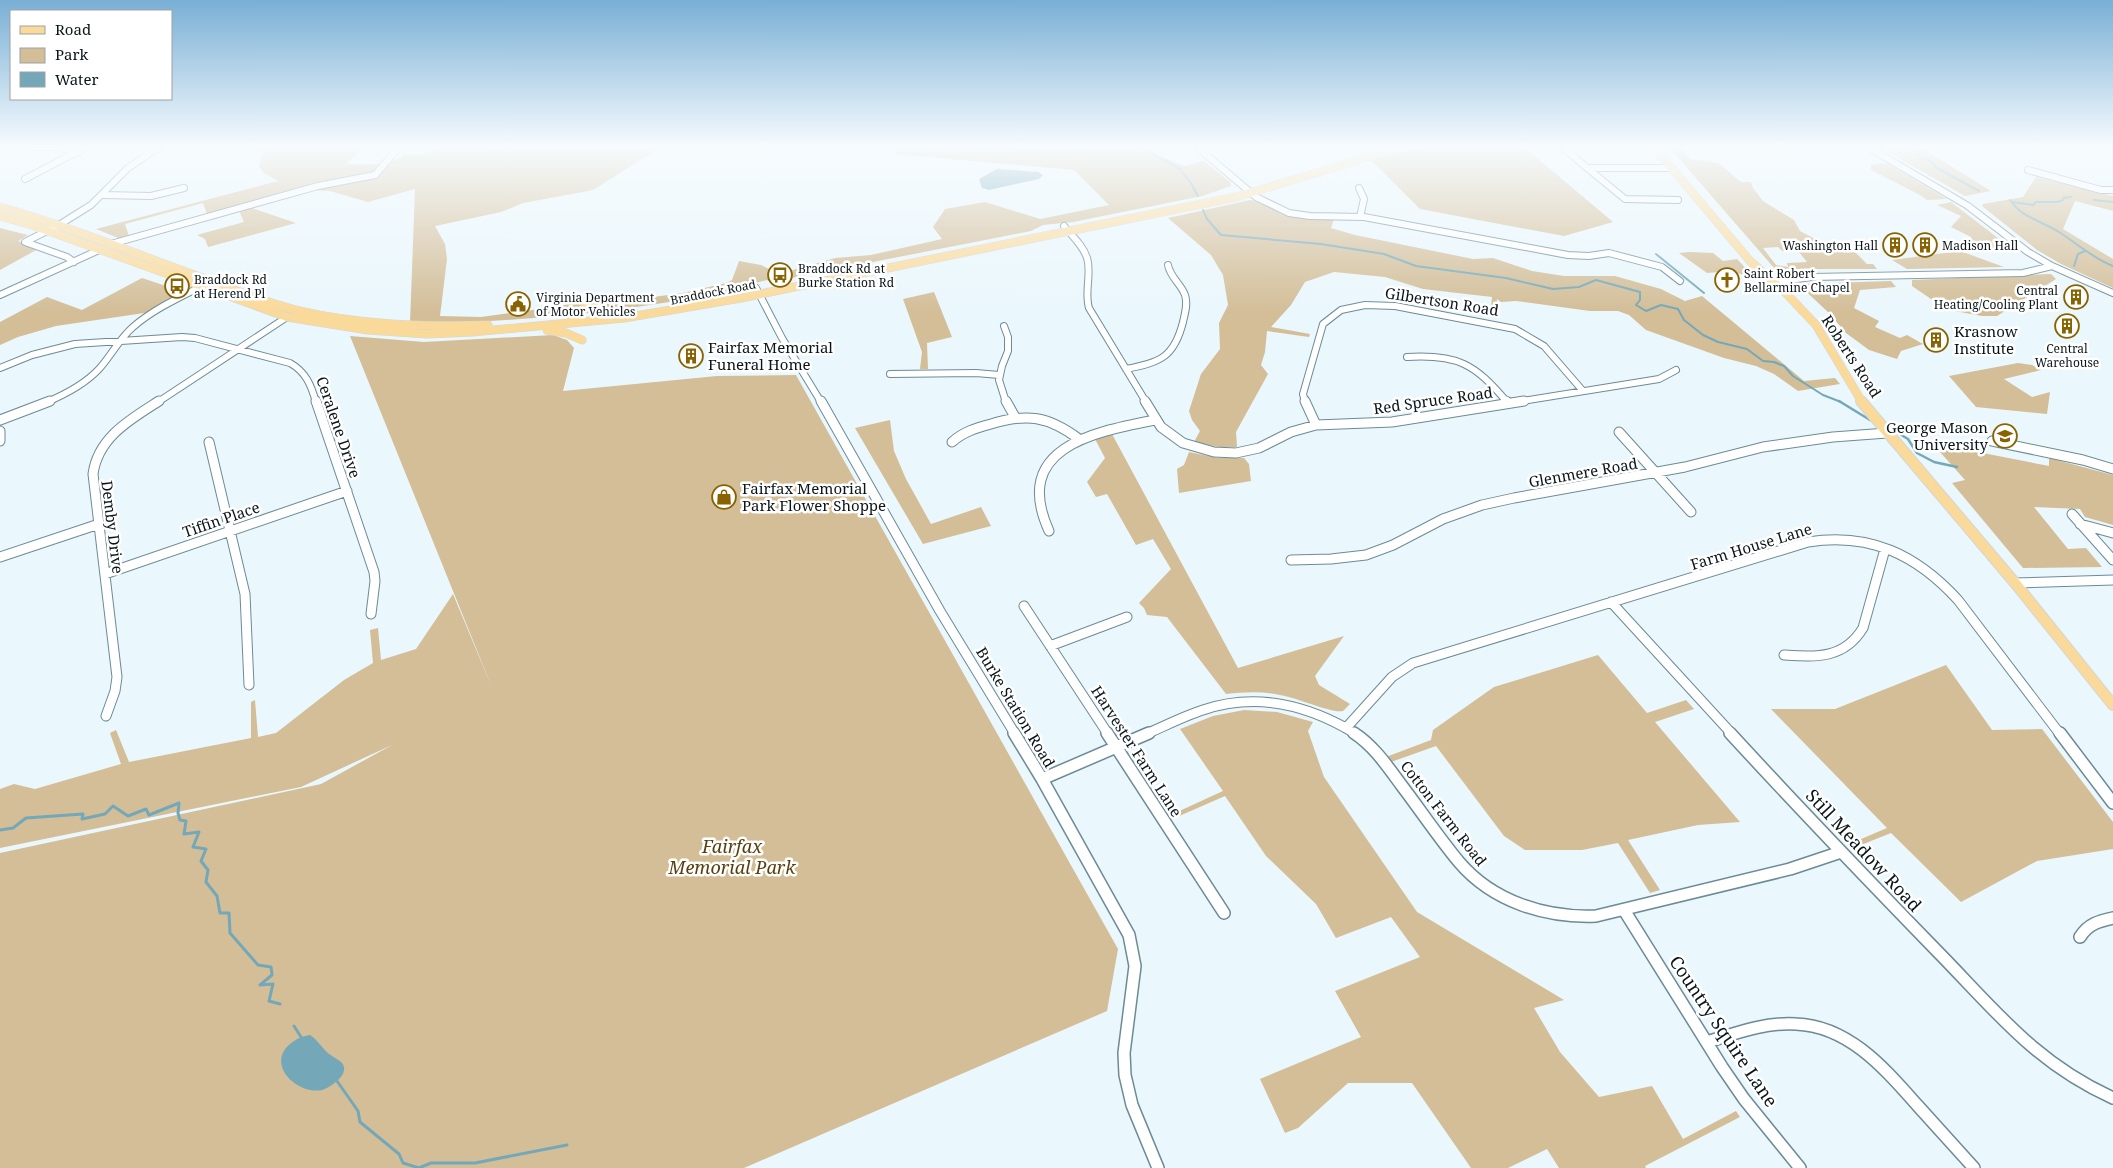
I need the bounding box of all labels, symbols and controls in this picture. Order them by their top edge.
legend [10,10,172,100]
text: Road [55,19,91,39]
text: Park [55,44,89,64]
text: Water [55,69,98,89]
building icon: Washington Hall [1882,232,1908,258]
building icon: Madison Hall [1912,232,1938,258]
place label: Washington Hall [1783,237,1878,254]
place label: Madison Hall [1942,237,2018,254]
place label: Braddock Rd at Burke Station Rd [798,260,895,291]
bus stop icon: Braddock Rd at Burke Station Rd [767,262,793,288]
place label: Saint Robert Bellarmine Chapel [1744,265,1850,296]
church icon: Saint Robert Bellarmine Chapel [1714,267,1740,293]
place label: Braddock Rd at Herend Pl [194,271,268,302]
bus stop icon: Braddock Rd at Herend Pl [164,273,190,299]
street label: Braddock Road [669,275,758,309]
street label: Gilbertson Road [1384,282,1500,320]
place label: Central Heating/Cooling Plant [1934,282,2058,313]
building icon: Central Heating/Cooling Plant [2063,284,2089,310]
place label: Virginia Department of Motor Vehicles [536,289,654,320]
public building icon: Virginia Department of Motor Vehicles [505,291,531,317]
street label: Roberts Road [1818,311,1886,401]
building icon: Central Warehouse [2054,313,2080,339]
place label: Krasnow Institute [1954,321,2018,358]
building icon: Krasnow Institute [1923,327,1949,353]
place label: Fairfax Memorial Funeral Home [708,337,833,374]
place label: Central Warehouse [2035,340,2099,371]
building icon: Fairfax Memorial Funeral Home [678,343,704,369]
street label: Ceralene Drive [312,374,366,480]
street label: Red Spruce Road [1372,382,1494,418]
place label: George Mason University [1886,417,1989,454]
school or university icon: George Mason University [1992,423,2018,449]
street label: Glenmere Road [1527,453,1639,491]
place label: Fairfax Memorial Park Flower Shoppe [742,478,886,515]
street label: Demby Drive [97,479,129,575]
shop icon: Fairfax Memorial Park Flower Shoppe [711,484,737,510]
street label: Tiffin Place [180,496,262,542]
street label: Farm House Lane [1688,518,1814,574]
street label: Burke Station Road [972,643,1060,771]
street label: Harvester Farm Lane [1087,682,1187,820]
street label: Cotton Farm Road [1397,756,1491,870]
street label: Still Meadow Road [1801,784,1927,916]
park label: Fairfax Memorial Park [668,834,796,879]
street label: Country Squire Lane [1664,951,1784,1111]

